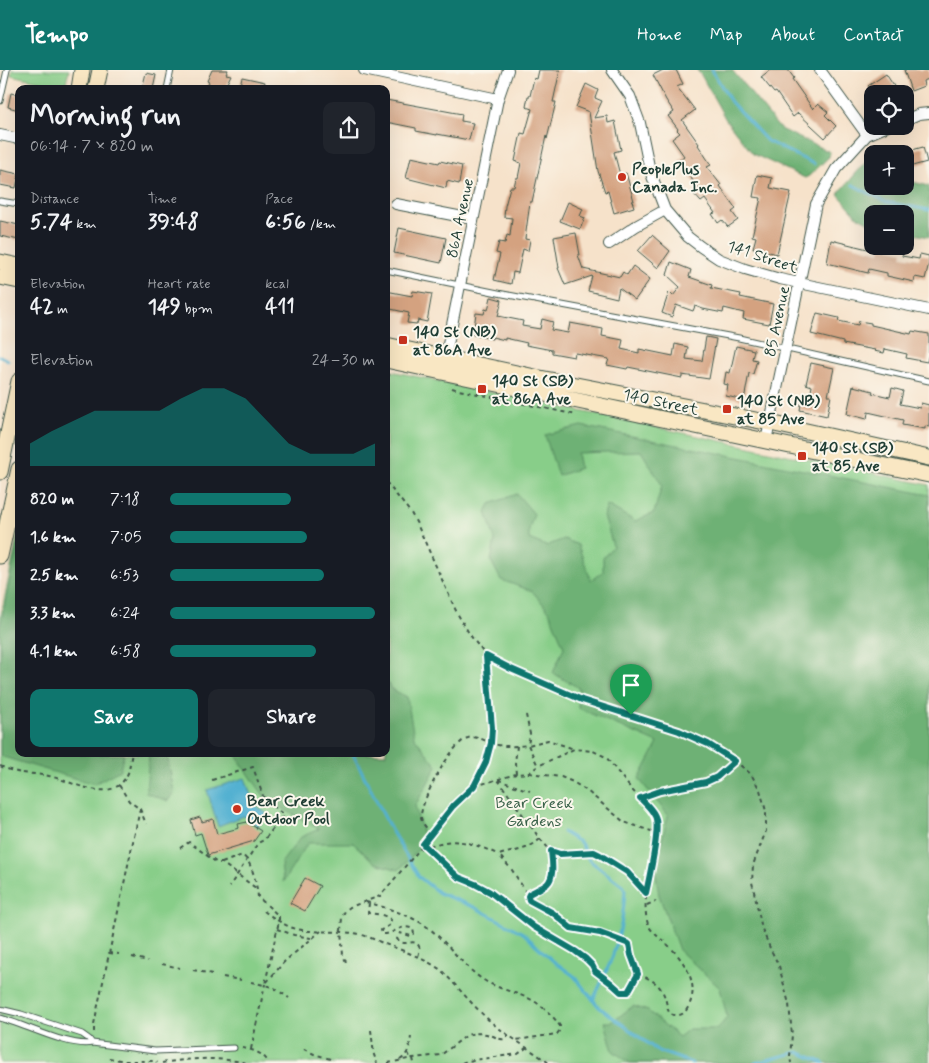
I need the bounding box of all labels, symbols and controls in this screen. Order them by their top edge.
text: Tempo [25,20,89,51]
text: Home [637,23,682,47]
text: Map [710,23,743,47]
text: About [771,23,815,47]
text: Contact [843,23,904,47]
map controls [864,85,914,255]
button: locate [864,85,914,135]
text: Morning run [30,98,181,135]
button: share [323,102,375,154]
text: 06:14 · 7 × 820 m [30,136,154,157]
button: + [864,145,914,195]
place label: PeoplePlus Canada Inc. [632,159,717,198]
marker: PeoplePlus Canada Inc. [616,171,628,183]
street label: 86A Avenue [442,177,479,260]
text: Distance [30,190,79,208]
text: Time [148,190,177,208]
text: Pace [265,190,293,208]
button: − [864,205,914,255]
text: 5.74 [30,208,72,236]
text: 39:48 [148,208,199,236]
text: 6:56 [265,208,306,236]
text: km [72,215,97,233]
text: /km [306,215,336,233]
street label: 141 Street [724,236,801,279]
text: Elevation [30,275,85,293]
text: Heart rate [148,275,211,293]
text: kcal [265,275,289,293]
street label: 85 Avenue [760,284,795,359]
text: 42 [30,293,53,321]
text: 149 [148,293,181,321]
text: 411 [265,293,295,321]
text: m [53,300,68,318]
text: bpm [181,300,213,318]
place label: 140 St (NB) at 86A Ave [413,322,496,361]
marker: 140 St (NB) at 86A Ave [397,334,409,346]
text: Elevation [30,350,93,371]
text: 24–30 m [312,350,375,371]
place label: 140 St (SB) at 86A Ave [492,371,573,410]
marker: 140 St (SB) at 86A Ave [476,383,488,395]
street label: 140 Street [621,384,701,421]
place label: 140 St (NB) at 85 Ave [737,391,820,430]
marker: 140 St (NB) at 85 Ave [721,403,733,415]
place label: 140 St (SB) at 85 Ave [812,438,893,477]
marker: 140 St (SB) at 85 Ave [796,450,808,462]
text: 820 m [30,489,74,510]
text: 7:18 [110,489,140,510]
text: 1.6 km [30,527,76,548]
text: 7:05 [110,527,141,548]
text: 2.5 km [30,565,78,586]
text: 6:53 [110,565,139,586]
text: 3.3 km [30,603,75,624]
text: 6:24 [110,603,140,624]
text: 4.1 km [30,641,77,662]
text: 6:58 [110,641,141,662]
pin [610,664,652,715]
icon: arrive [617,671,645,699]
button: Save [30,689,198,747]
button: Share [208,689,375,747]
place label: Bear Creek Outdoor Pool [247,791,330,830]
park label: Bear Creek Gardens [495,793,573,832]
marker: Bear Creek Outdoor Pool [231,803,243,815]

